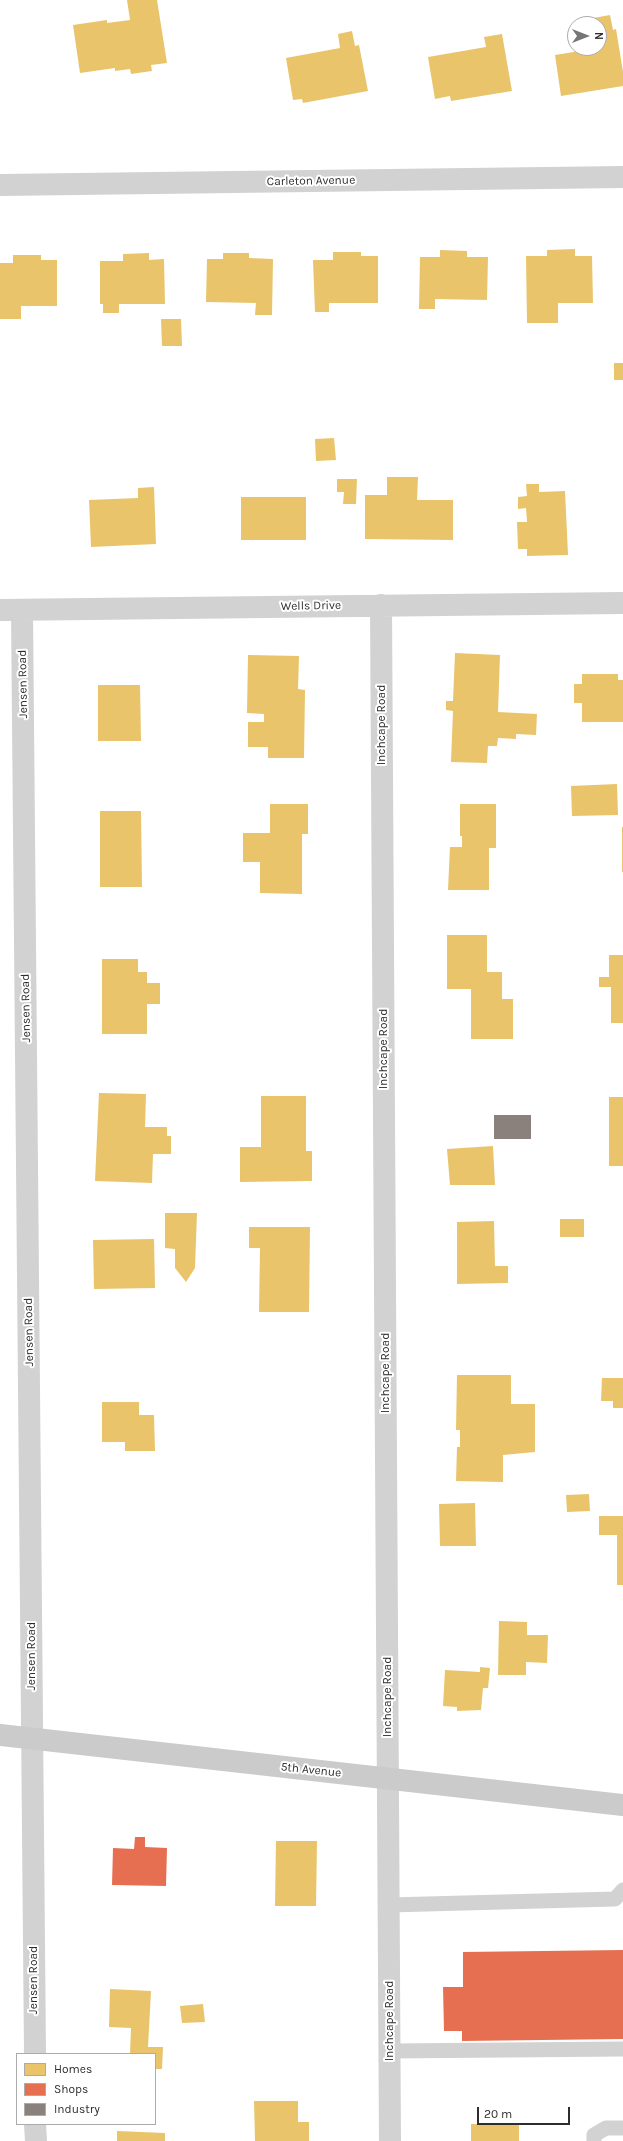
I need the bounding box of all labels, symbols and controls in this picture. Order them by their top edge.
north arrow [567,16,607,56]
text: N [592,32,605,40]
street label: Carleton Avenue [267,173,355,189]
street label: Wells Drive [281,598,341,614]
street label: Jensen Road [15,650,31,718]
street label: Inchcape Road [375,685,389,765]
street label: Jensen Road [18,974,34,1042]
street label: Inchcape Road [377,1009,391,1089]
street label: Jensen Road [21,1298,37,1366]
street label: Inchcape Road [379,1333,393,1413]
street label: Jensen Road [25,1622,39,1690]
street label: Inchcape Road [381,1657,395,1737]
street label: 5th Avenue [280,1760,342,1780]
street label: Jensen Road [27,1946,41,2014]
street label: Inchcape Road [383,1981,397,2061]
legend [16,2053,156,2125]
text: Homes [54,2062,92,2076]
text: Shops [54,2082,88,2096]
scale bar [479,2099,572,2125]
text: Industry [54,2102,100,2116]
text: 20 m [484,2107,512,2121]

